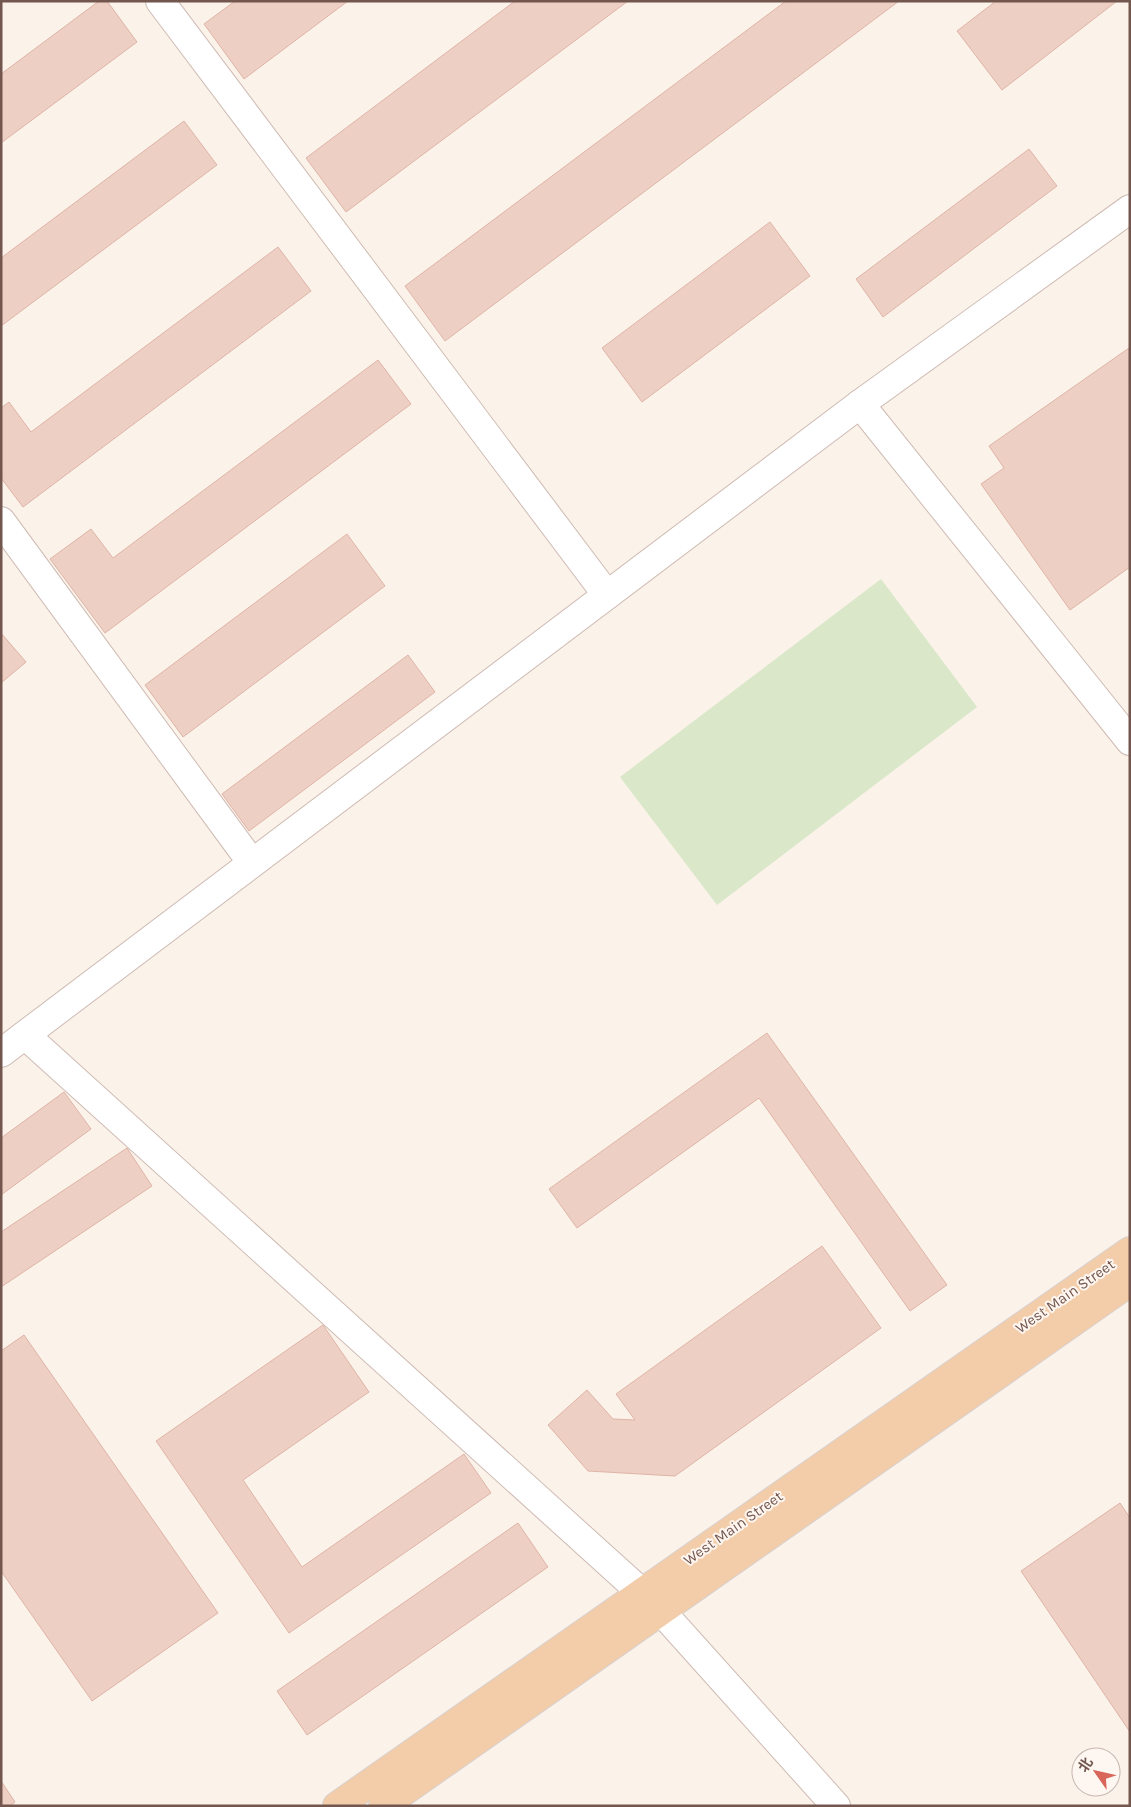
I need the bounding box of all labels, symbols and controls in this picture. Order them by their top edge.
street label: West Main Street [1012,1255,1118,1337]
street label: West Main Street [680,1487,786,1569]
north arrow [1071,1747,1121,1797]
text: 北 [1075,1754,1097,1776]

